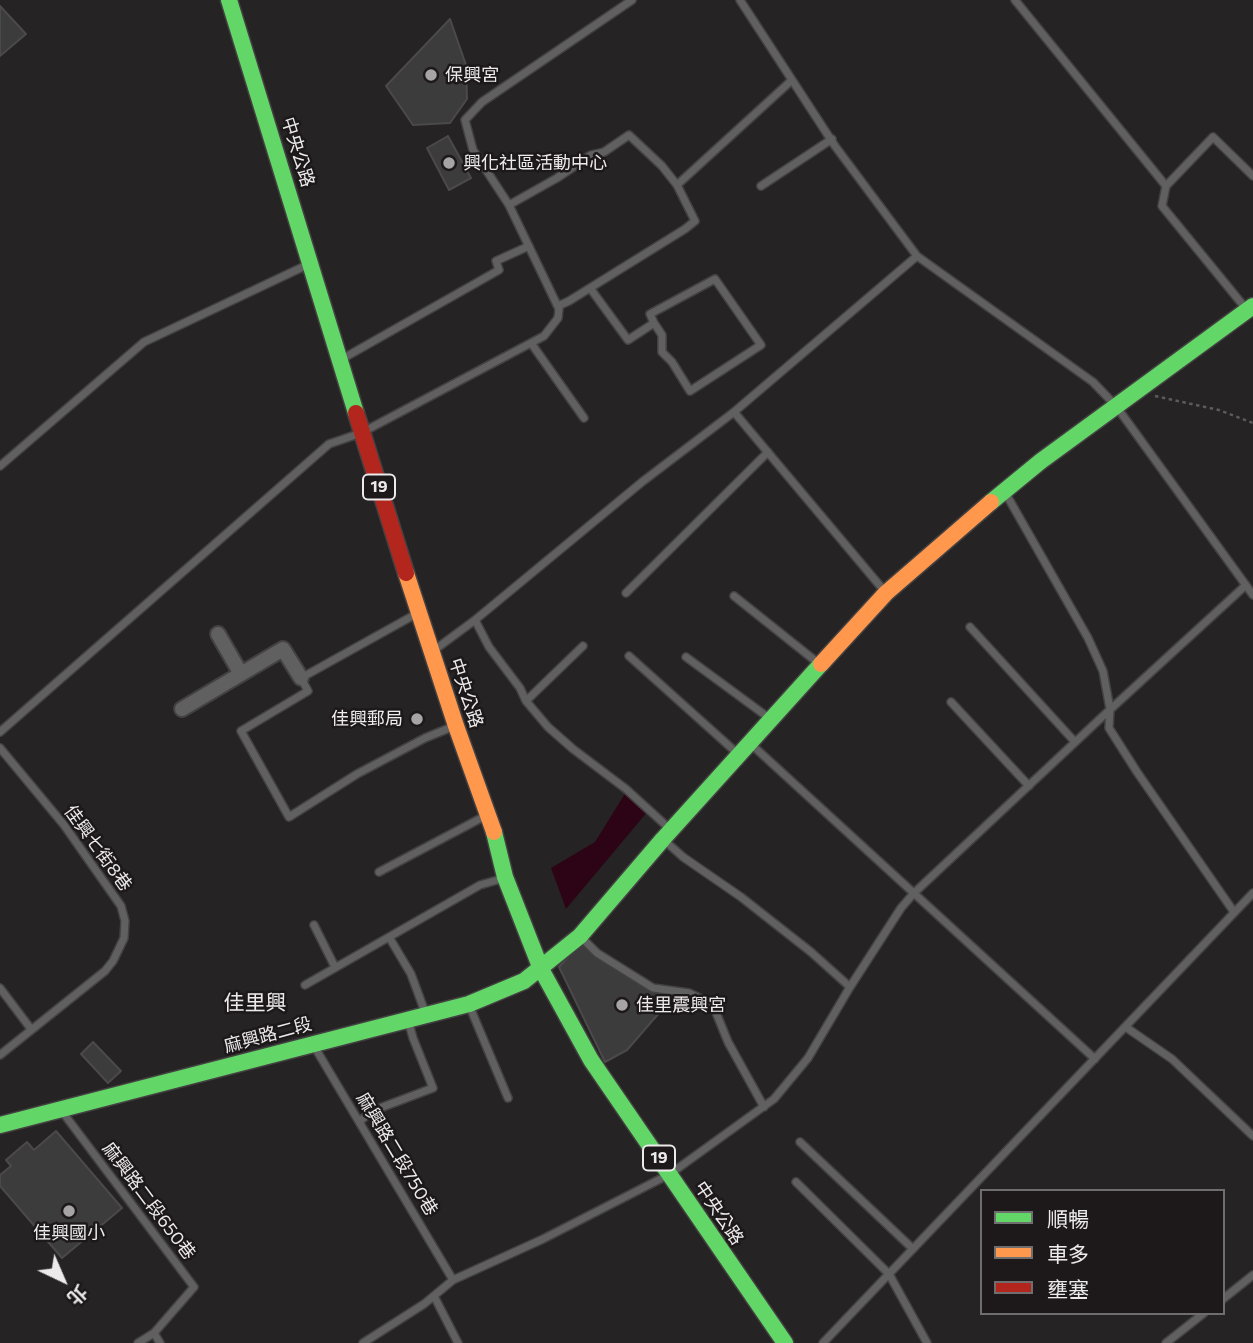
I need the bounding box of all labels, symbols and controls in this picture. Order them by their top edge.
place label: 保興宮 [445,64,499,86]
marker: 保興宮 [423,67,439,83]
street label: 中央公路 [277,114,319,190]
place label: 興化社區活動中心 [463,152,607,174]
marker: 興化社區活動中心 [441,155,457,171]
road number: 19 [363,474,395,500]
street label: 中央公路 [445,655,487,731]
place label: 佳興郵局 [331,708,403,730]
marker: 佳興郵局 [409,711,425,727]
street label: 佳興七街8巷 [60,801,136,895]
district label: 佳里興 [224,990,286,1016]
place label: 佳里震興宮 [636,994,726,1016]
marker: 佳里震興宮 [614,997,630,1013]
street label: 麻興路二段 [222,1013,314,1057]
street label: 麻興路二段750巷 [352,1089,442,1219]
street label: 麻興路二段650巷 [98,1138,200,1264]
road number: 19 [643,1146,675,1170]
street label: 中央公路 [690,1177,748,1249]
legend [980,1189,1225,1315]
marker: 佳興國小 [61,1203,77,1219]
text: 順暢 [1047,1206,1089,1231]
place label: 佳興國小 [33,1222,105,1244]
text: 車多 [1047,1241,1089,1266]
north arrow [28,1245,98,1315]
text: 壅塞 [1047,1276,1089,1301]
text: 北 [63,1281,93,1310]

